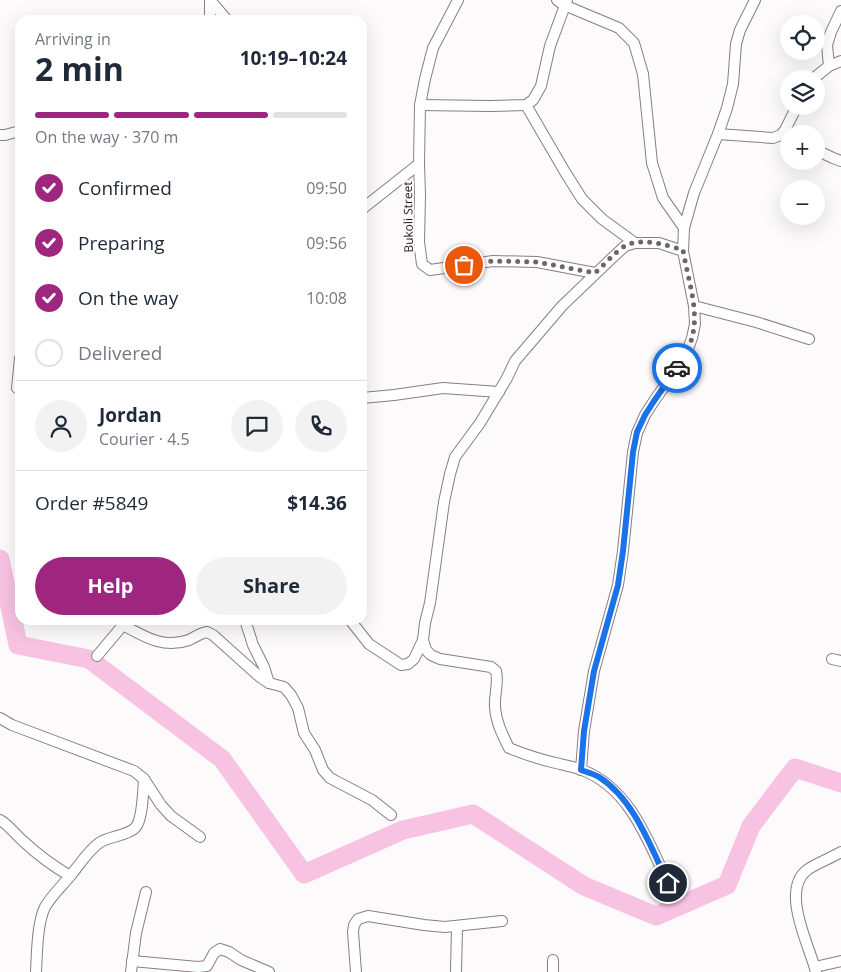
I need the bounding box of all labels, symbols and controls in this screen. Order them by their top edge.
map controls [780,15,825,225]
button: locate [780,15,825,60]
text: Arriving in [35,28,111,50]
text: 10:19–10:24 [240,45,347,71]
text: 2 min [35,47,124,90]
button: layers [780,70,825,115]
button: + [780,125,825,170]
text: On the way · 370 m [35,126,178,148]
icon: check [35,174,63,202]
text: Confirmed [78,175,172,201]
text: 09:50 [306,177,347,199]
button: − [780,180,825,225]
street label: Bukoli Street [399,181,417,253]
icon: check [35,229,63,257]
text: Preparing [78,230,165,256]
text: 09:56 [306,232,347,254]
pin [443,244,485,286]
icon: bag [450,251,478,279]
icon: check [35,284,63,312]
text: On the way [78,285,178,311]
text: 10:08 [306,287,347,309]
text: Delivered [78,340,162,366]
courier [652,343,702,393]
icon: car [663,354,691,382]
button: person [35,400,87,452]
button: chat [231,400,283,452]
button: phone [295,400,347,452]
text: Jordan [99,402,162,428]
text: Courier · 4.5 [99,428,190,450]
text: Order #5849 [35,490,148,516]
text: $14.36 [287,490,347,516]
button: Help [35,557,186,615]
button: Share [196,557,347,615]
pin [647,862,689,904]
icon: home [654,869,682,897]

